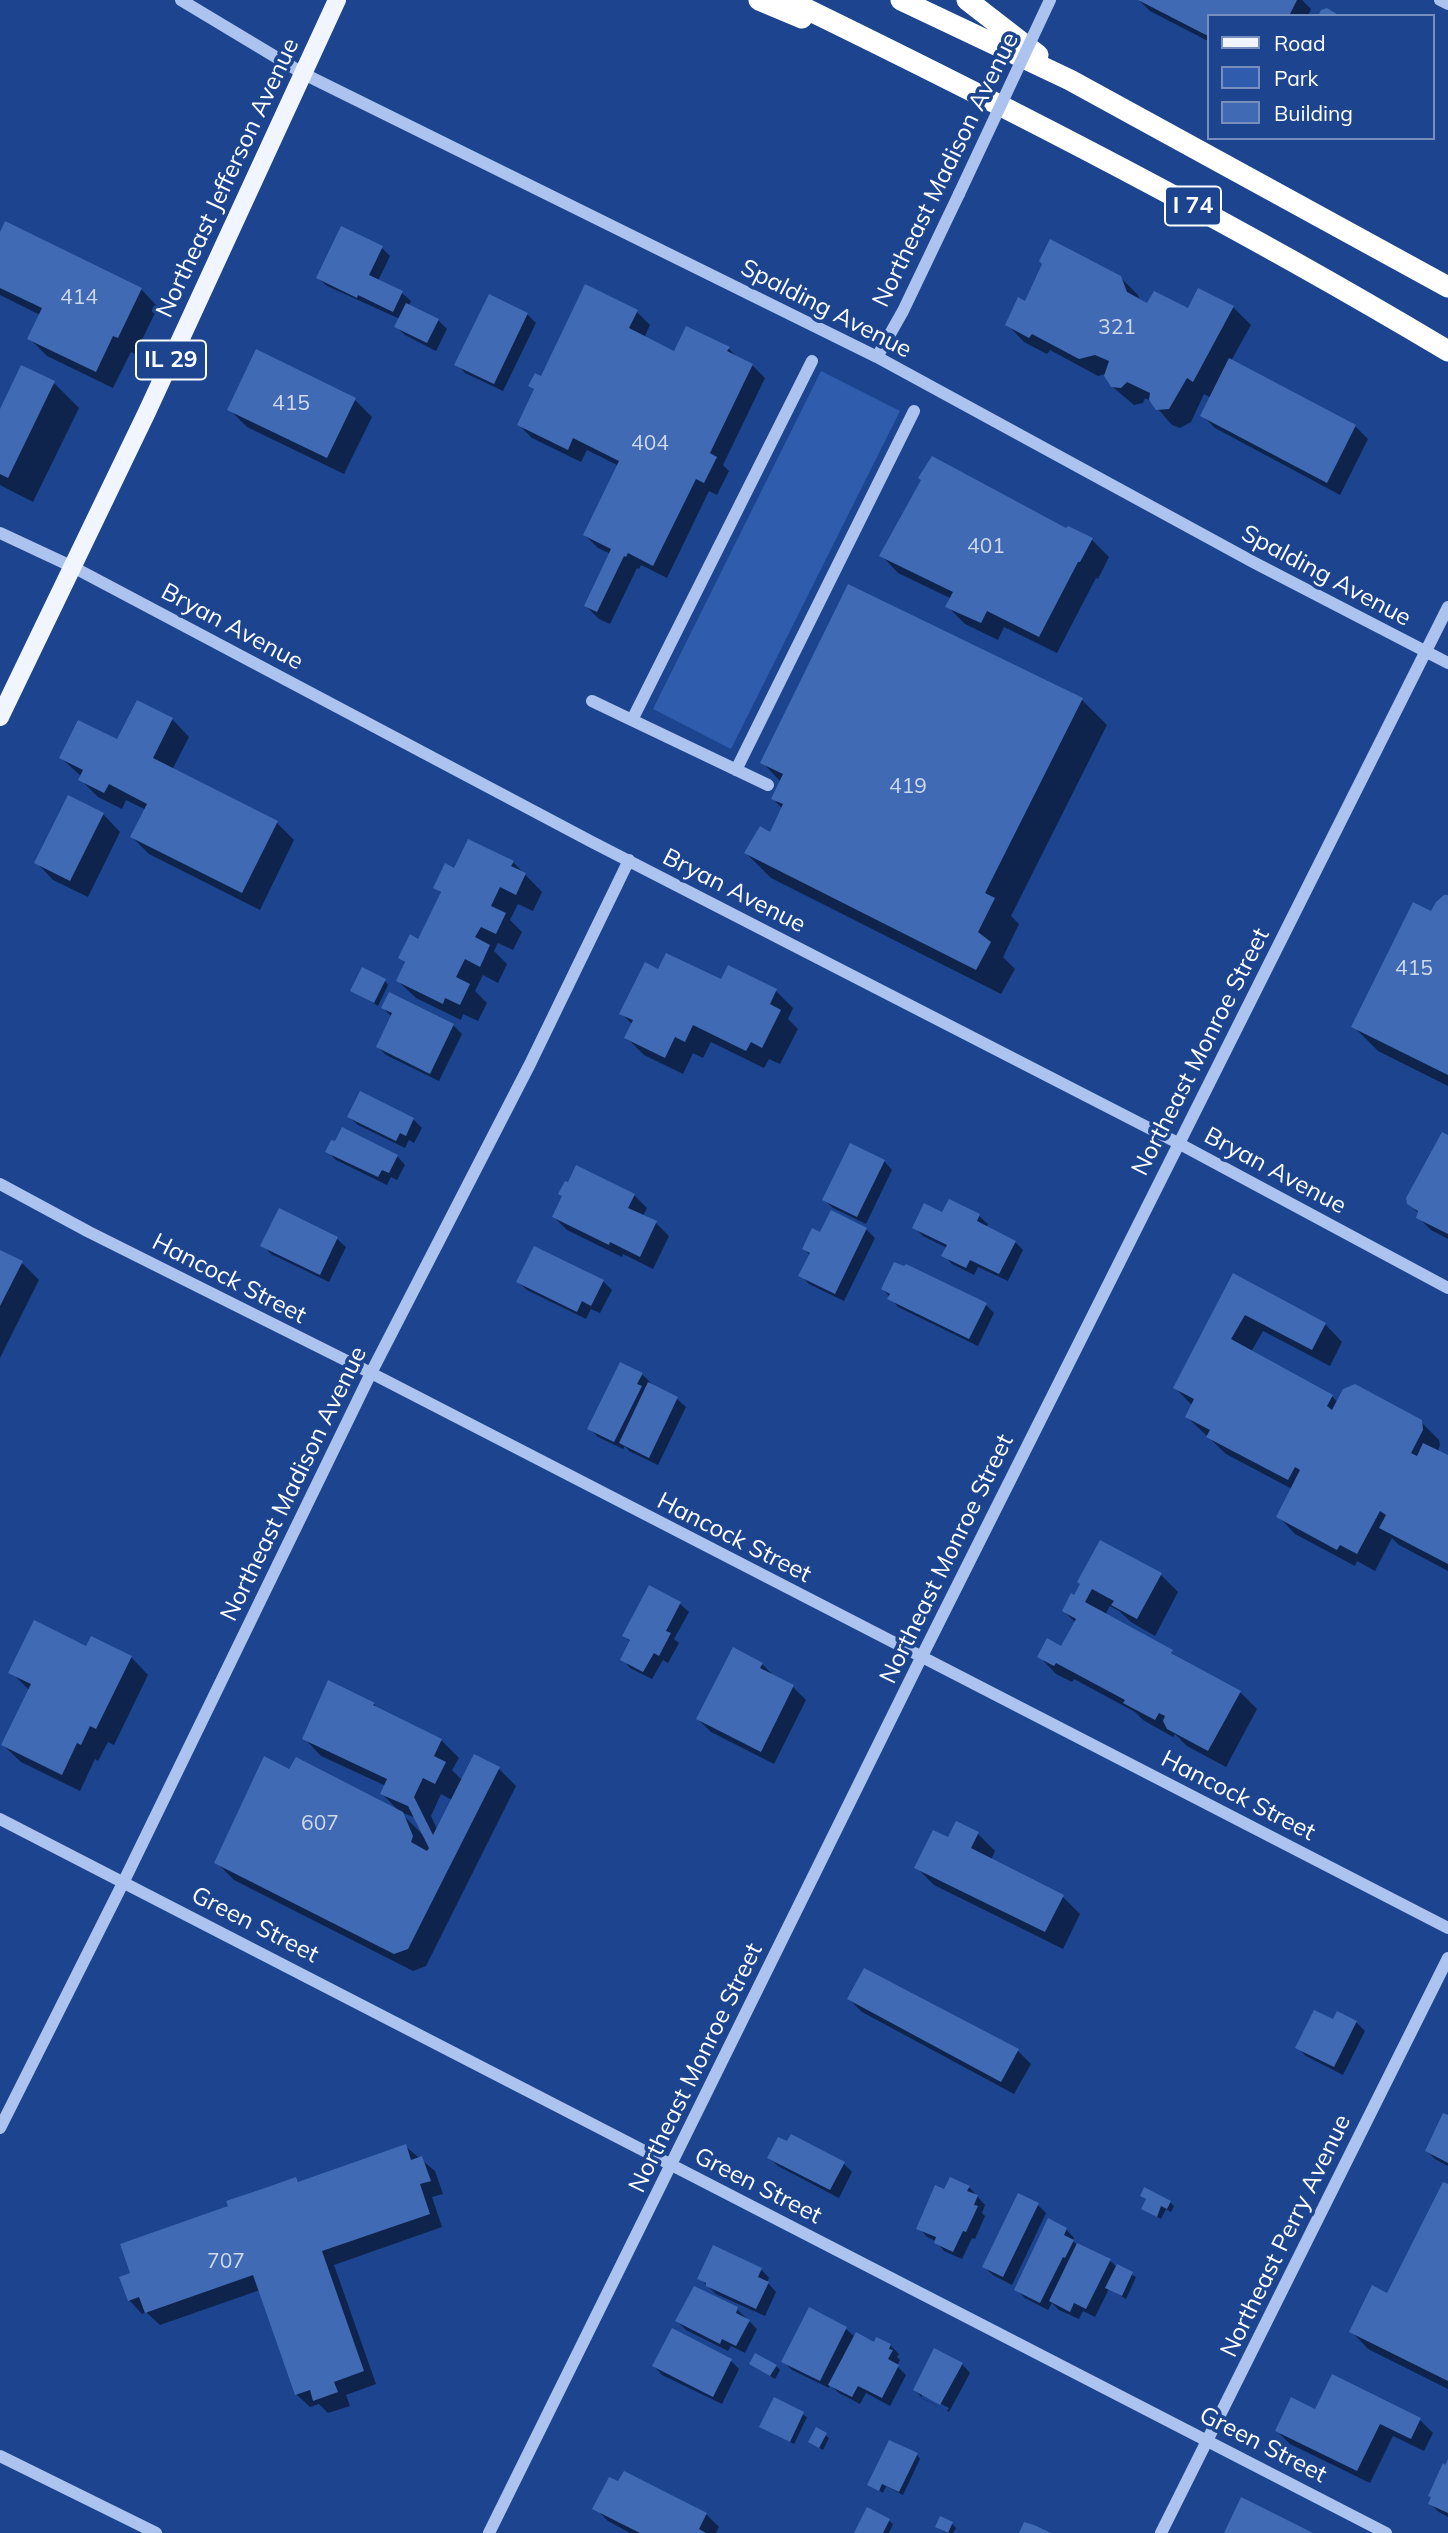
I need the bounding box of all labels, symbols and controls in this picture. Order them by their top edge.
legend [1206,14,1434,140]
street label: Northeast Madison Avenue [867,28,1025,312]
text: Road [1274,30,1325,56]
street label: Northeast Jefferson Avenue [151,34,305,322]
text: Park [1274,65,1318,91]
text: Building [1274,100,1353,126]
road number: I 74 [1165,186,1221,226]
street label: Spalding Avenue [736,254,916,364]
house number: 414 [60,285,98,311]
house number: 321 [1098,315,1136,341]
road number: IL 29 [136,340,206,380]
house number: 415 [272,391,310,417]
house number: 404 [631,431,669,457]
street label: Spalding Avenue [1236,519,1416,633]
house number: 401 [967,534,1005,560]
street label: Bryan Avenue [156,578,308,676]
house number: 419 [889,774,927,800]
street label: Bryan Avenue [658,843,810,939]
street label: Northeast Monroe Street [1126,924,1276,1180]
house number: 415 [1395,956,1433,982]
street label: Bryan Avenue [1199,1122,1351,1220]
street label: Hancock Street [147,1228,311,1330]
street label: Northeast Madison Avenue [215,1342,373,1626]
street label: Northeast Monroe Street [874,1430,1020,1688]
street label: Hancock Street [652,1487,816,1589]
street label: Hancock Street [1156,1745,1320,1847]
house number: 607 [301,1811,339,1837]
street label: Green Street [187,1881,323,1969]
street label: Northeast Monroe Street [623,1939,769,2197]
street label: Northeast Perry Avenue [1215,2110,1357,2362]
street label: Green Street [690,2142,826,2230]
house number: 707 [207,2249,245,2275]
street label: Green Street [1195,2401,1331,2489]

